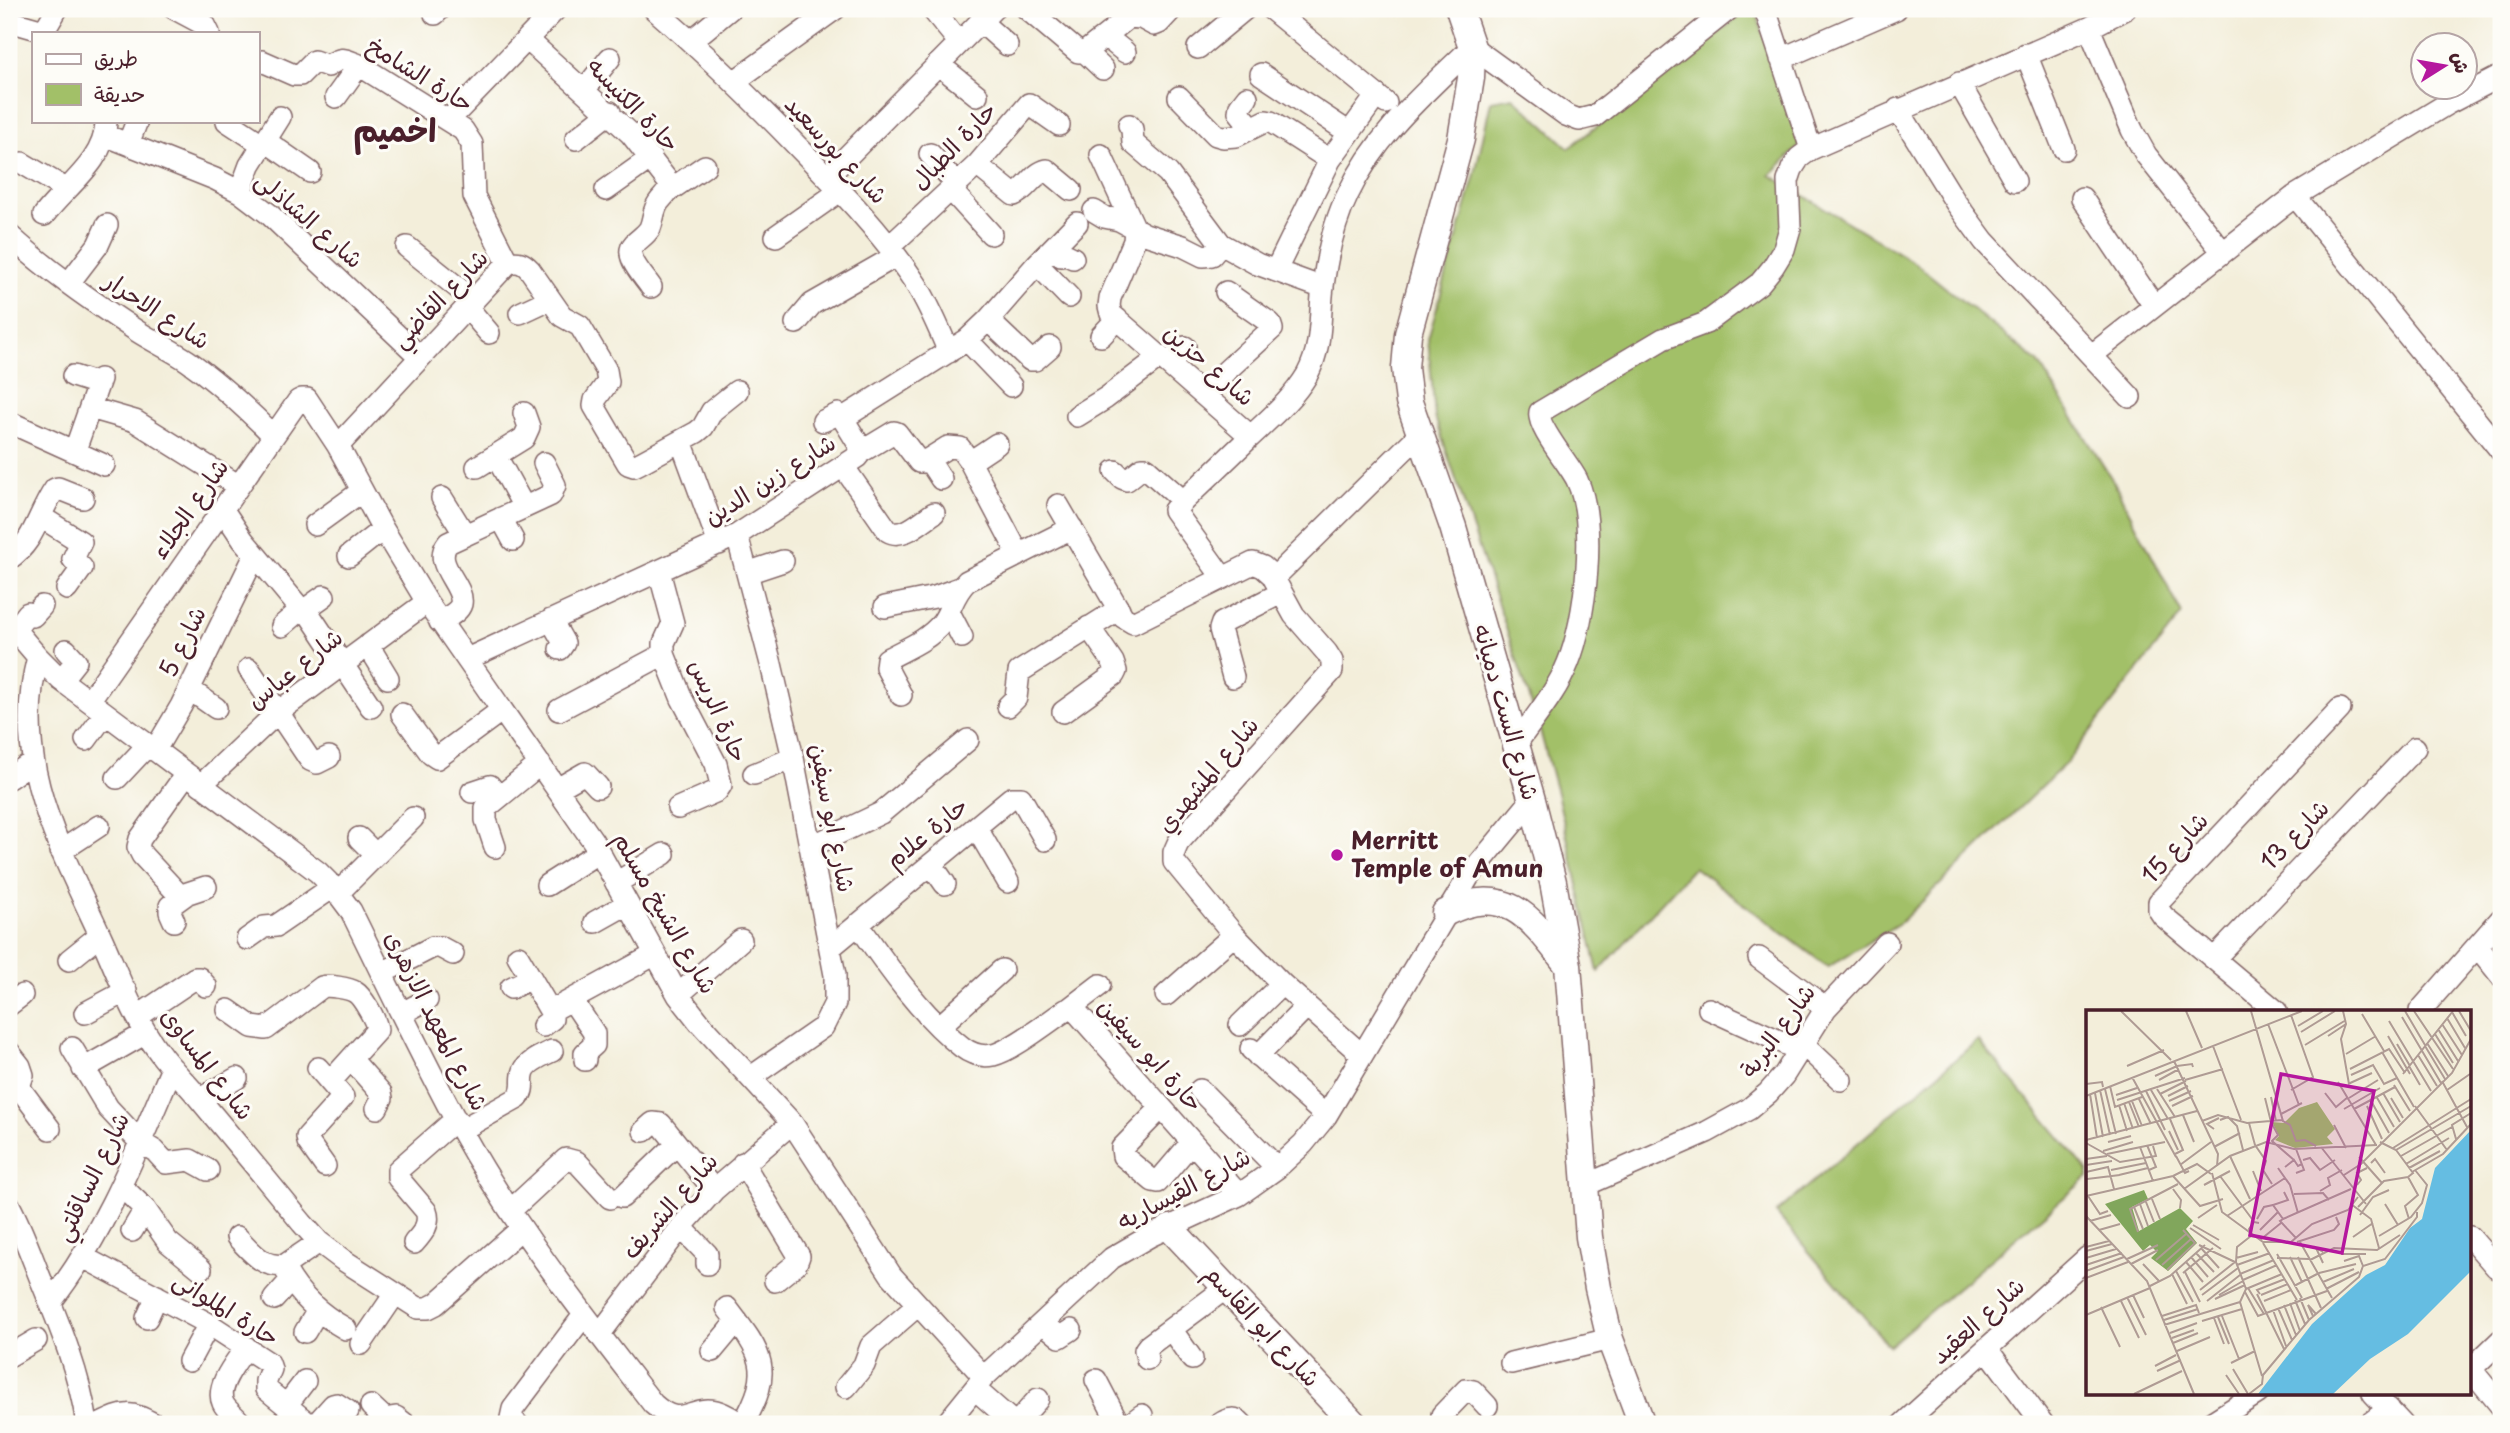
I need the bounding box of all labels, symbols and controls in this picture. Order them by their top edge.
street label: حارة الشامخ [361,26,481,120]
legend [32,32,259,122]
north arrow [2408,32,2478,102]
text: طريق [94,41,138,73]
street label: حارة الكنيسه [580,48,689,159]
text: ش [2446,50,2477,76]
text: حديقة [94,77,145,109]
street label: شارع بورسعيد [777,86,897,212]
street label: حارة الطبال [901,92,1004,197]
district label: اخميم [353,105,437,155]
street label: شارع الشاذلى [248,161,372,277]
street label: شارع القاضي [382,240,499,359]
street label: شارع الاحرار [96,261,218,358]
street label: شارع حزين [1156,314,1264,414]
street label: شارع زين الدين [696,423,843,534]
street label: شارع الجلاء [140,450,237,566]
street label: شارع 5 [149,599,215,683]
street label: شارع عباس [238,618,350,717]
street label: شارع الست دميانه [1465,619,1550,804]
street label: حارة الريس [681,653,759,768]
street label: شارع المشهدي [1147,707,1267,841]
street label: شارع ابو سيفين [801,740,866,895]
street label: حارة علام [877,787,976,878]
street label: شارع 13 [2251,790,2337,878]
street label: شارع 15 [2131,803,2216,891]
place label: Merritt Temple of Amun [1351,821,1543,885]
street label: شارع الشيخ مسلم [604,824,728,1001]
marker: Merritt Temple of Amun [1329,847,1345,863]
street label: شارع المعهد الازهرى [376,924,499,1117]
street label: شارع البربة [1730,975,1824,1085]
street label: حارة ابو سيفين [1090,988,1213,1119]
street label: شارع المساوى [152,999,264,1127]
inset map [2086,1010,2472,1394]
street label: شارع الساقلتي [43,1105,142,1249]
street label: شارع القيساريه [1110,1137,1257,1238]
street label: شارع الشريف [612,1143,726,1267]
street label: شارع ابو القاسم [1195,1255,1330,1396]
street label: حارة الملوانى [167,1261,287,1354]
street label: شارع العقيد [1922,1267,2032,1372]

